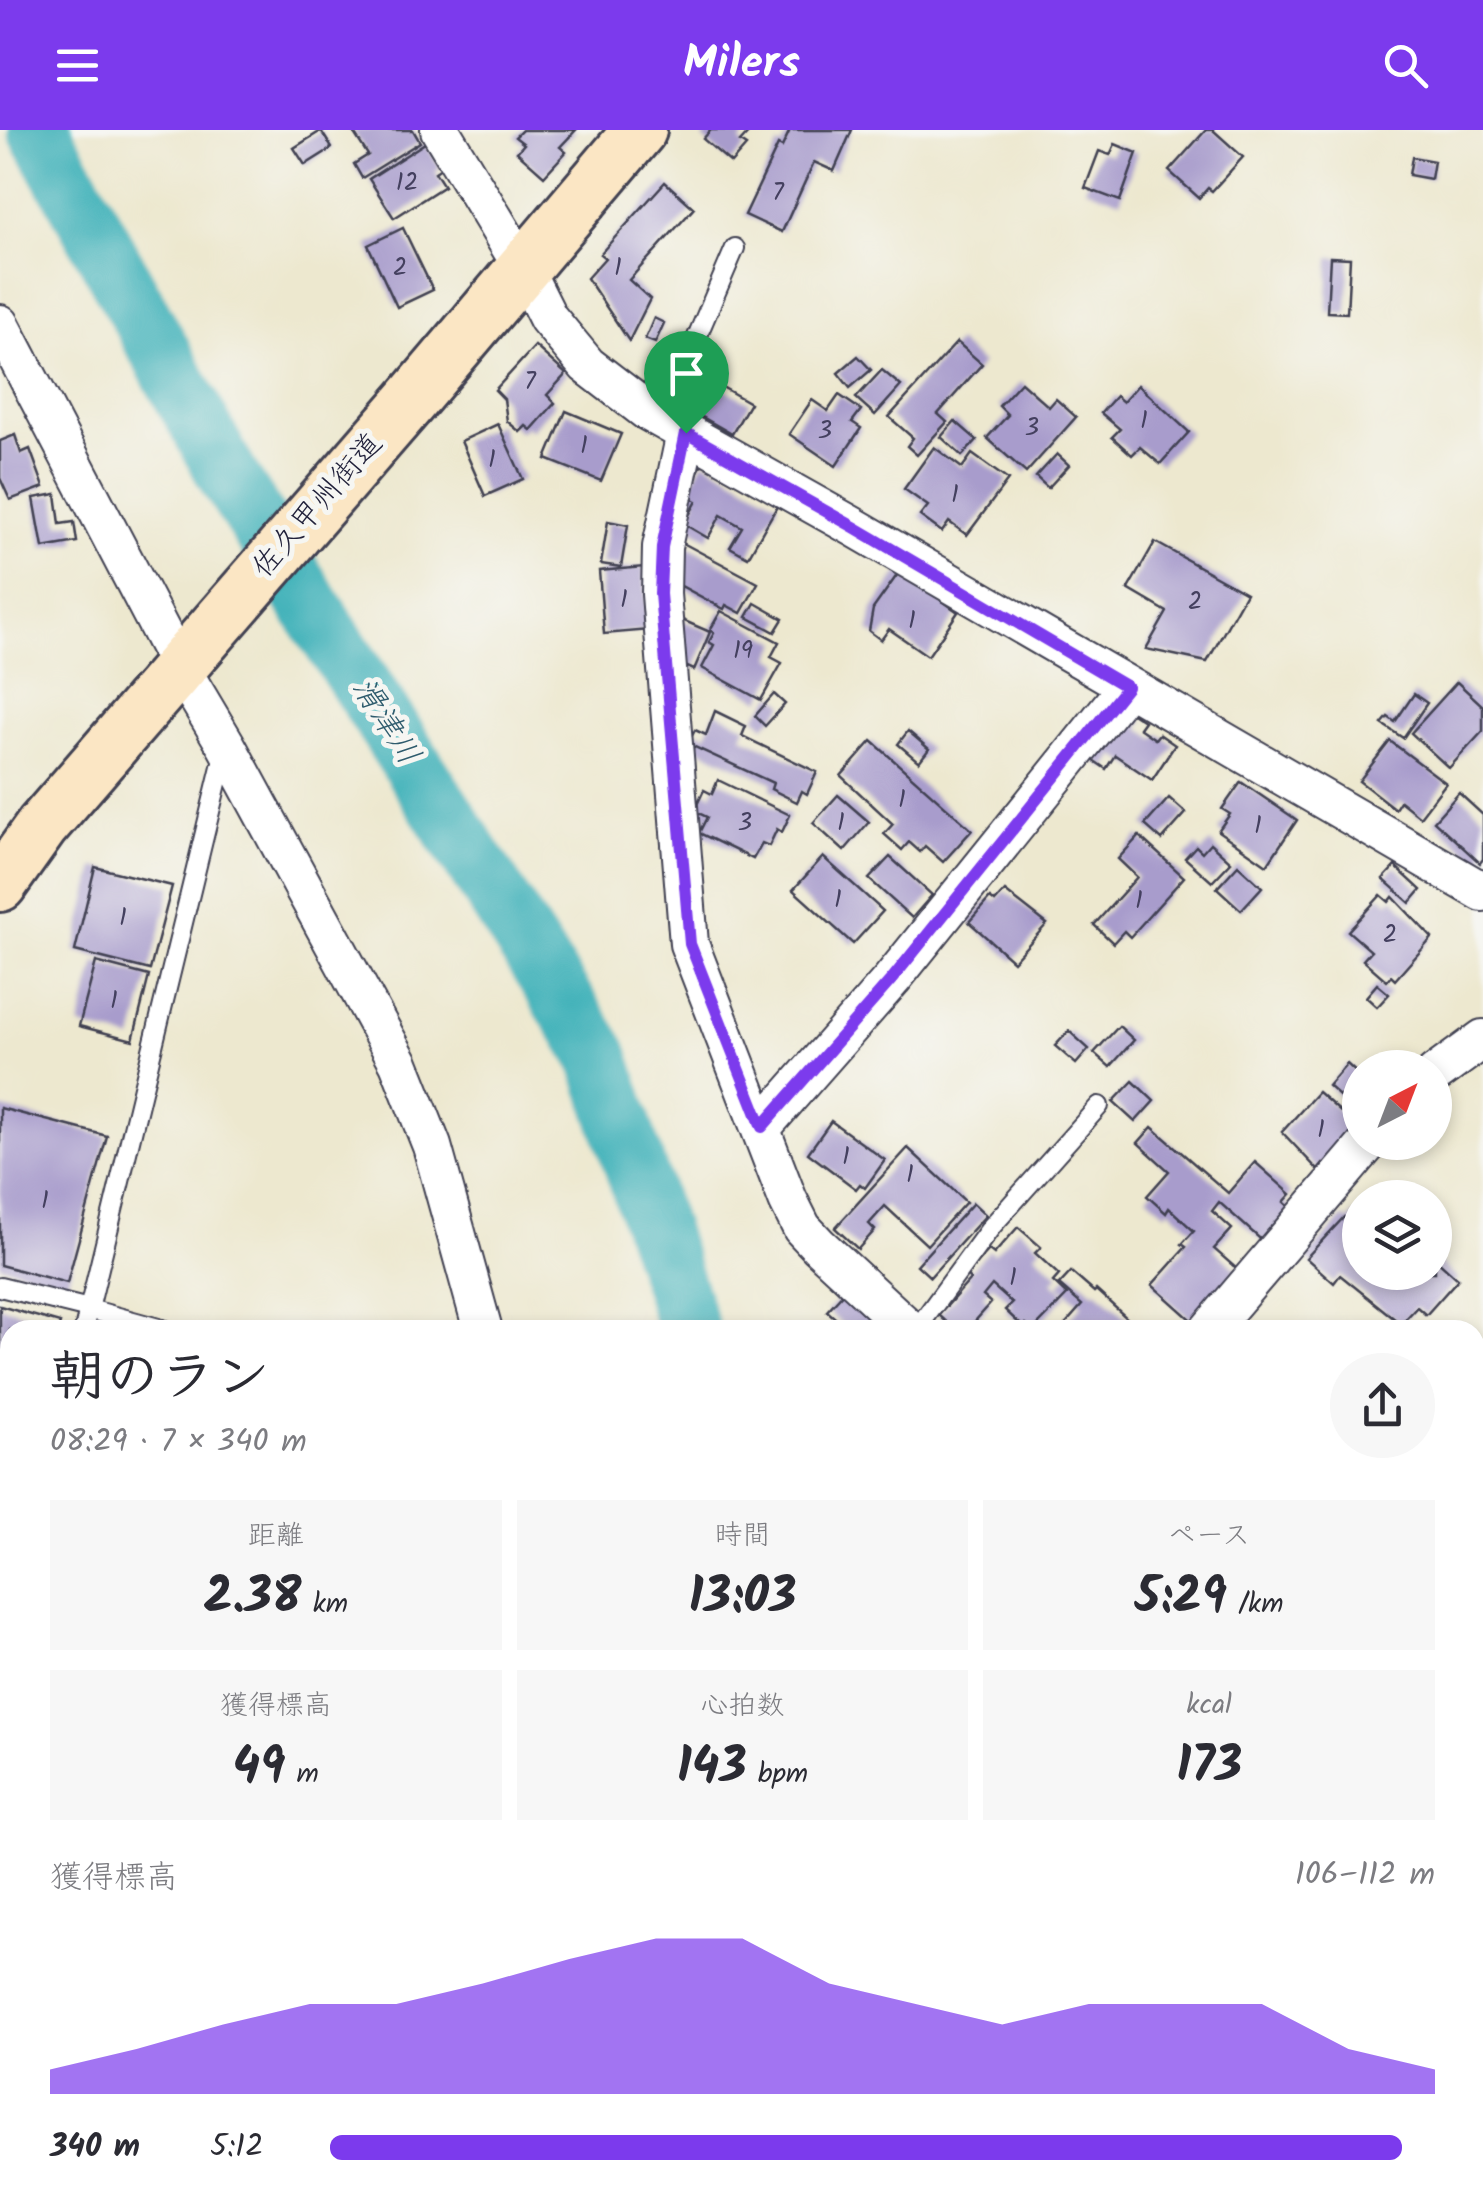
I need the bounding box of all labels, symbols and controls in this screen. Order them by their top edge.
text: Milers [683,29,800,101]
icon: menu [50,38,105,93]
icon: search [1378,38,1433,93]
house number: 12 [396,163,418,203]
house number: 7 [772,173,785,213]
house number: 2 [393,248,407,288]
house number: 1 [614,248,622,288]
pin [644,331,729,434]
icon: arrive [659,346,714,401]
house number: 7 [524,362,537,402]
house number: 1 [1140,401,1148,441]
house number: 3 [1025,408,1039,448]
house number: 3 [818,411,832,451]
street label: 佐久甲州街道 [241,422,395,590]
house number: 1 [580,426,588,466]
house number: 1 [488,440,496,480]
house number: 1 [951,475,959,515]
house number: 1 [620,580,628,620]
house number: 2 [1188,582,1202,622]
house number: 1 [908,601,916,641]
house number: 19 [733,631,753,671]
water label: 滑津川 [337,668,433,776]
house number: 1 [898,780,906,820]
house number: 3 [738,803,752,843]
house number: 1 [837,803,845,843]
house number: 1 [1254,806,1262,846]
house number: 1 [834,880,842,920]
house number: 1 [1135,881,1143,921]
house number: 1 [119,898,127,938]
house number: 2 [1383,915,1397,955]
house number: 1 [110,981,118,1021]
north arrow [1342,1050,1452,1160]
map controls [1342,1050,1452,1290]
house number: 1 [1317,1110,1325,1150]
house number: 1 [842,1137,850,1177]
house number: 1 [906,1155,914,1195]
button: layers [1342,1180,1452,1290]
house number: 1 [41,1181,49,1221]
house number: 1 [1009,1258,1017,1298]
text: 朝のラン [50,1336,270,1423]
button: share [1330,1353,1435,1458]
text: 08:29 · 7 × 340 m [50,1417,307,1468]
text: 距離 [248,1514,304,1559]
text: 時間 [714,1514,771,1559]
text: ペース [1168,1514,1250,1559]
text: 2.38 [204,1559,301,1639]
text: 13:03 [689,1559,796,1639]
text: 5:29 [1135,1559,1227,1639]
text: km [301,1582,348,1627]
text: /km [1227,1582,1283,1627]
text: kcal [1186,1683,1232,1728]
text: 獲得標高 [220,1684,332,1729]
text: 心拍数 [700,1684,785,1729]
text: 173 [1176,1728,1242,1808]
text: 49 [233,1729,285,1809]
text: 143 [677,1729,747,1809]
text: m [285,1752,319,1797]
text: bpm [747,1752,808,1797]
text: 106–112 m [1295,1850,1435,1901]
text: 獲得標高 [50,1853,178,1904]
text: 340 m [50,2122,140,2173]
text: 5:12 [210,2122,264,2173]

